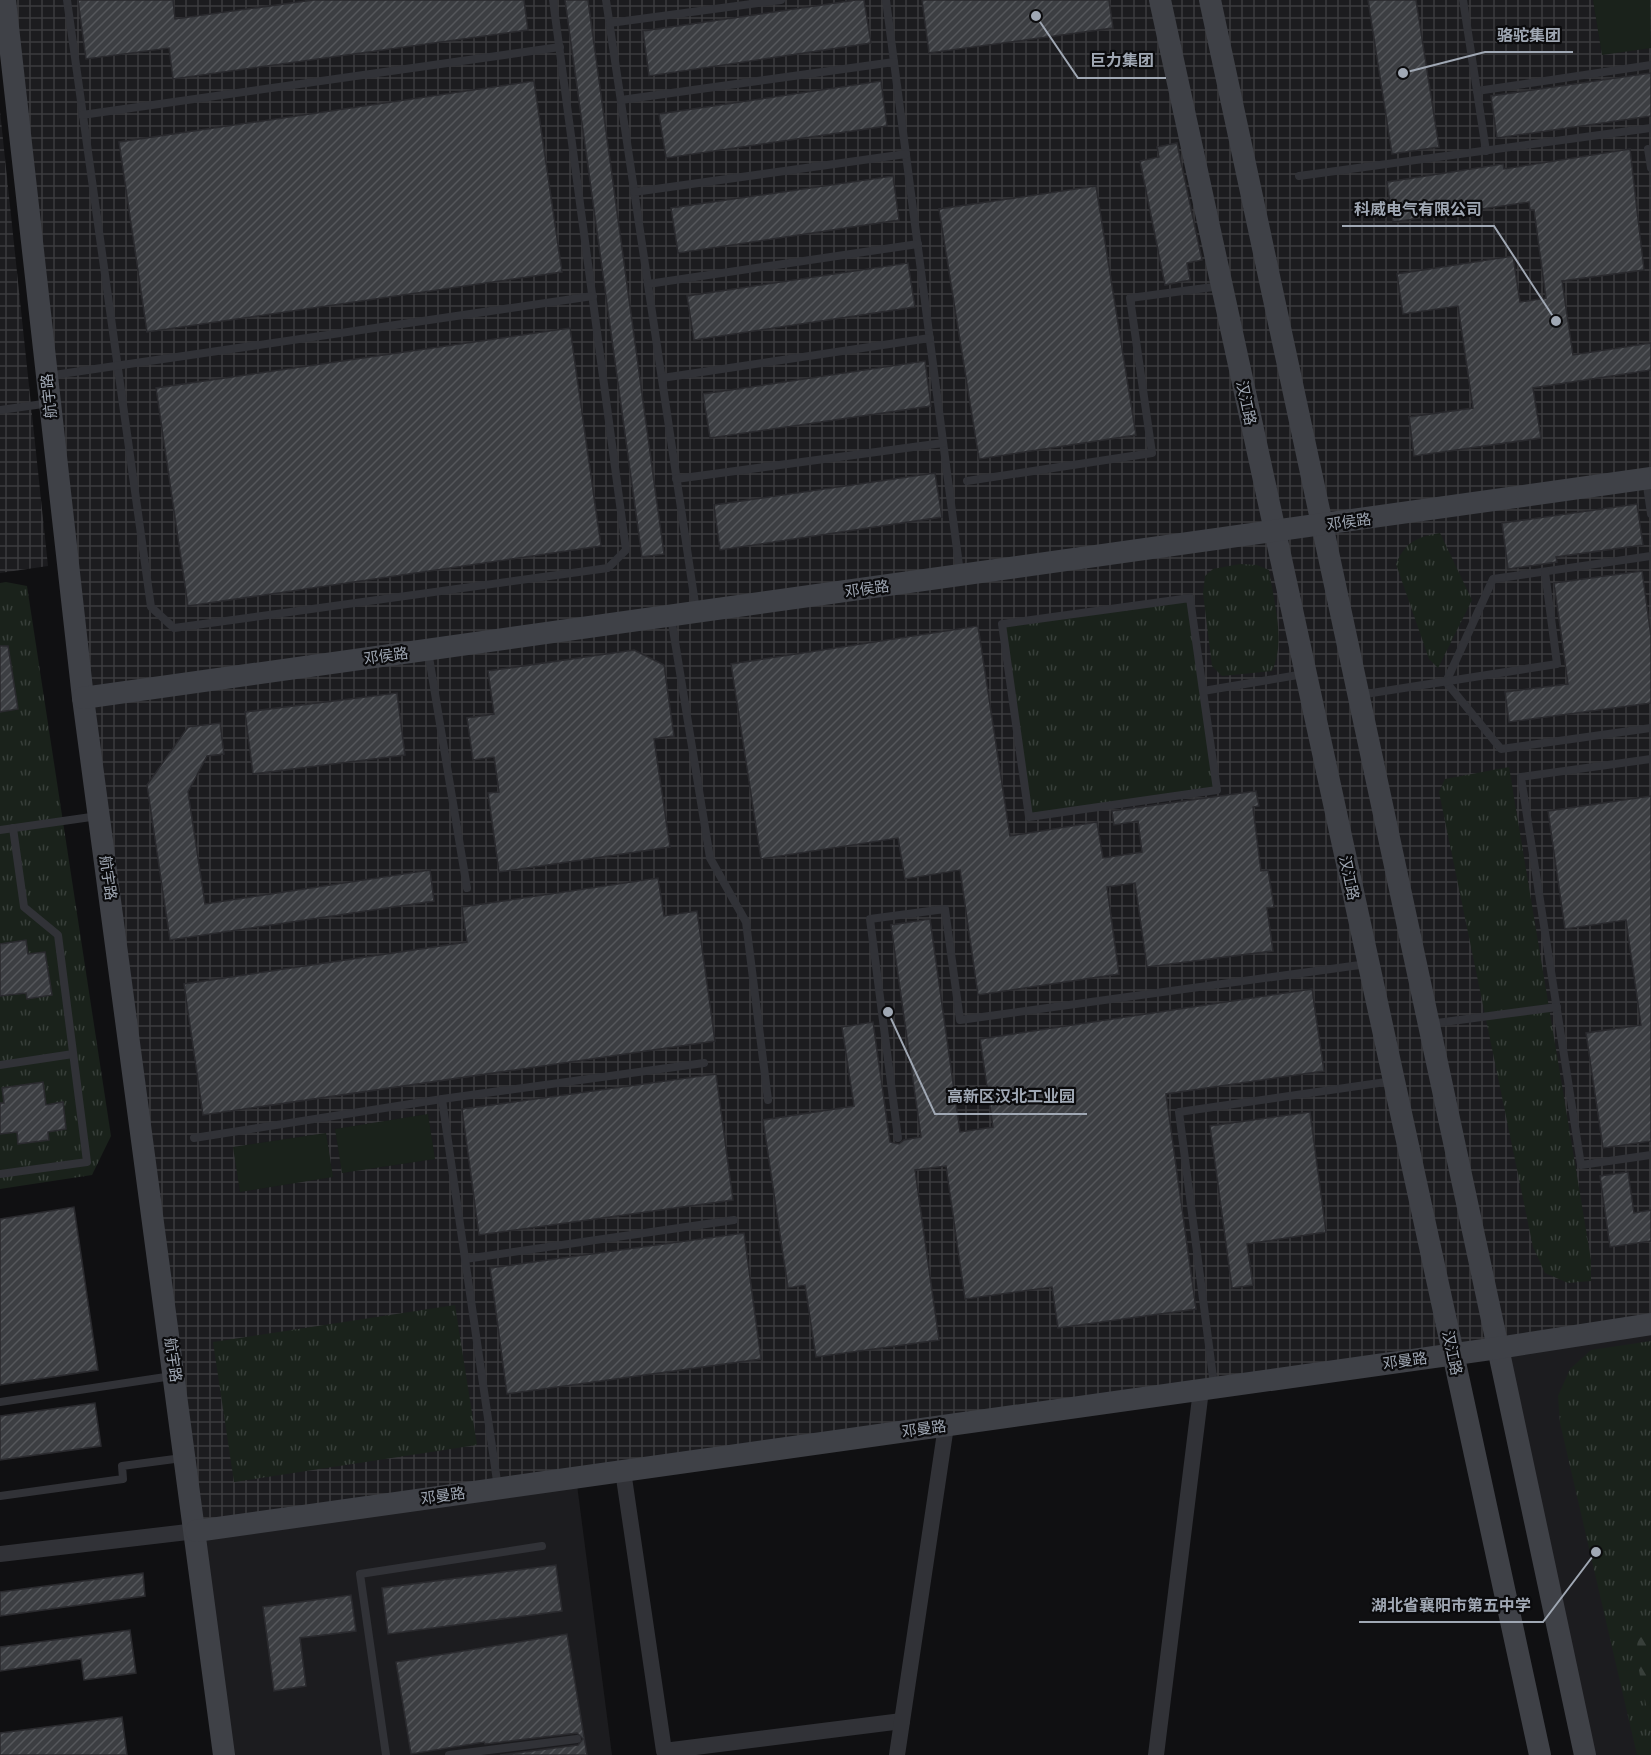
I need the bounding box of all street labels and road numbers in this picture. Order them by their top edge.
street label: 航宇路 [38,373,60,419]
street label: 汉江路 [1233,379,1259,427]
street label: 邓侯路 [1325,510,1373,534]
street label: 邓侯路 [843,577,891,601]
street label: 邓侯路 [362,644,410,668]
street label: 航宇路 [96,854,120,902]
street label: 汉江路 [1336,854,1362,902]
street label: 汉江路 [1439,1329,1465,1377]
street label: 航宇路 [161,1336,185,1384]
street label: 邓曼路 [1381,1349,1429,1373]
street label: 邓曼路 [900,1417,948,1441]
street label: 邓曼路 [419,1484,467,1508]

